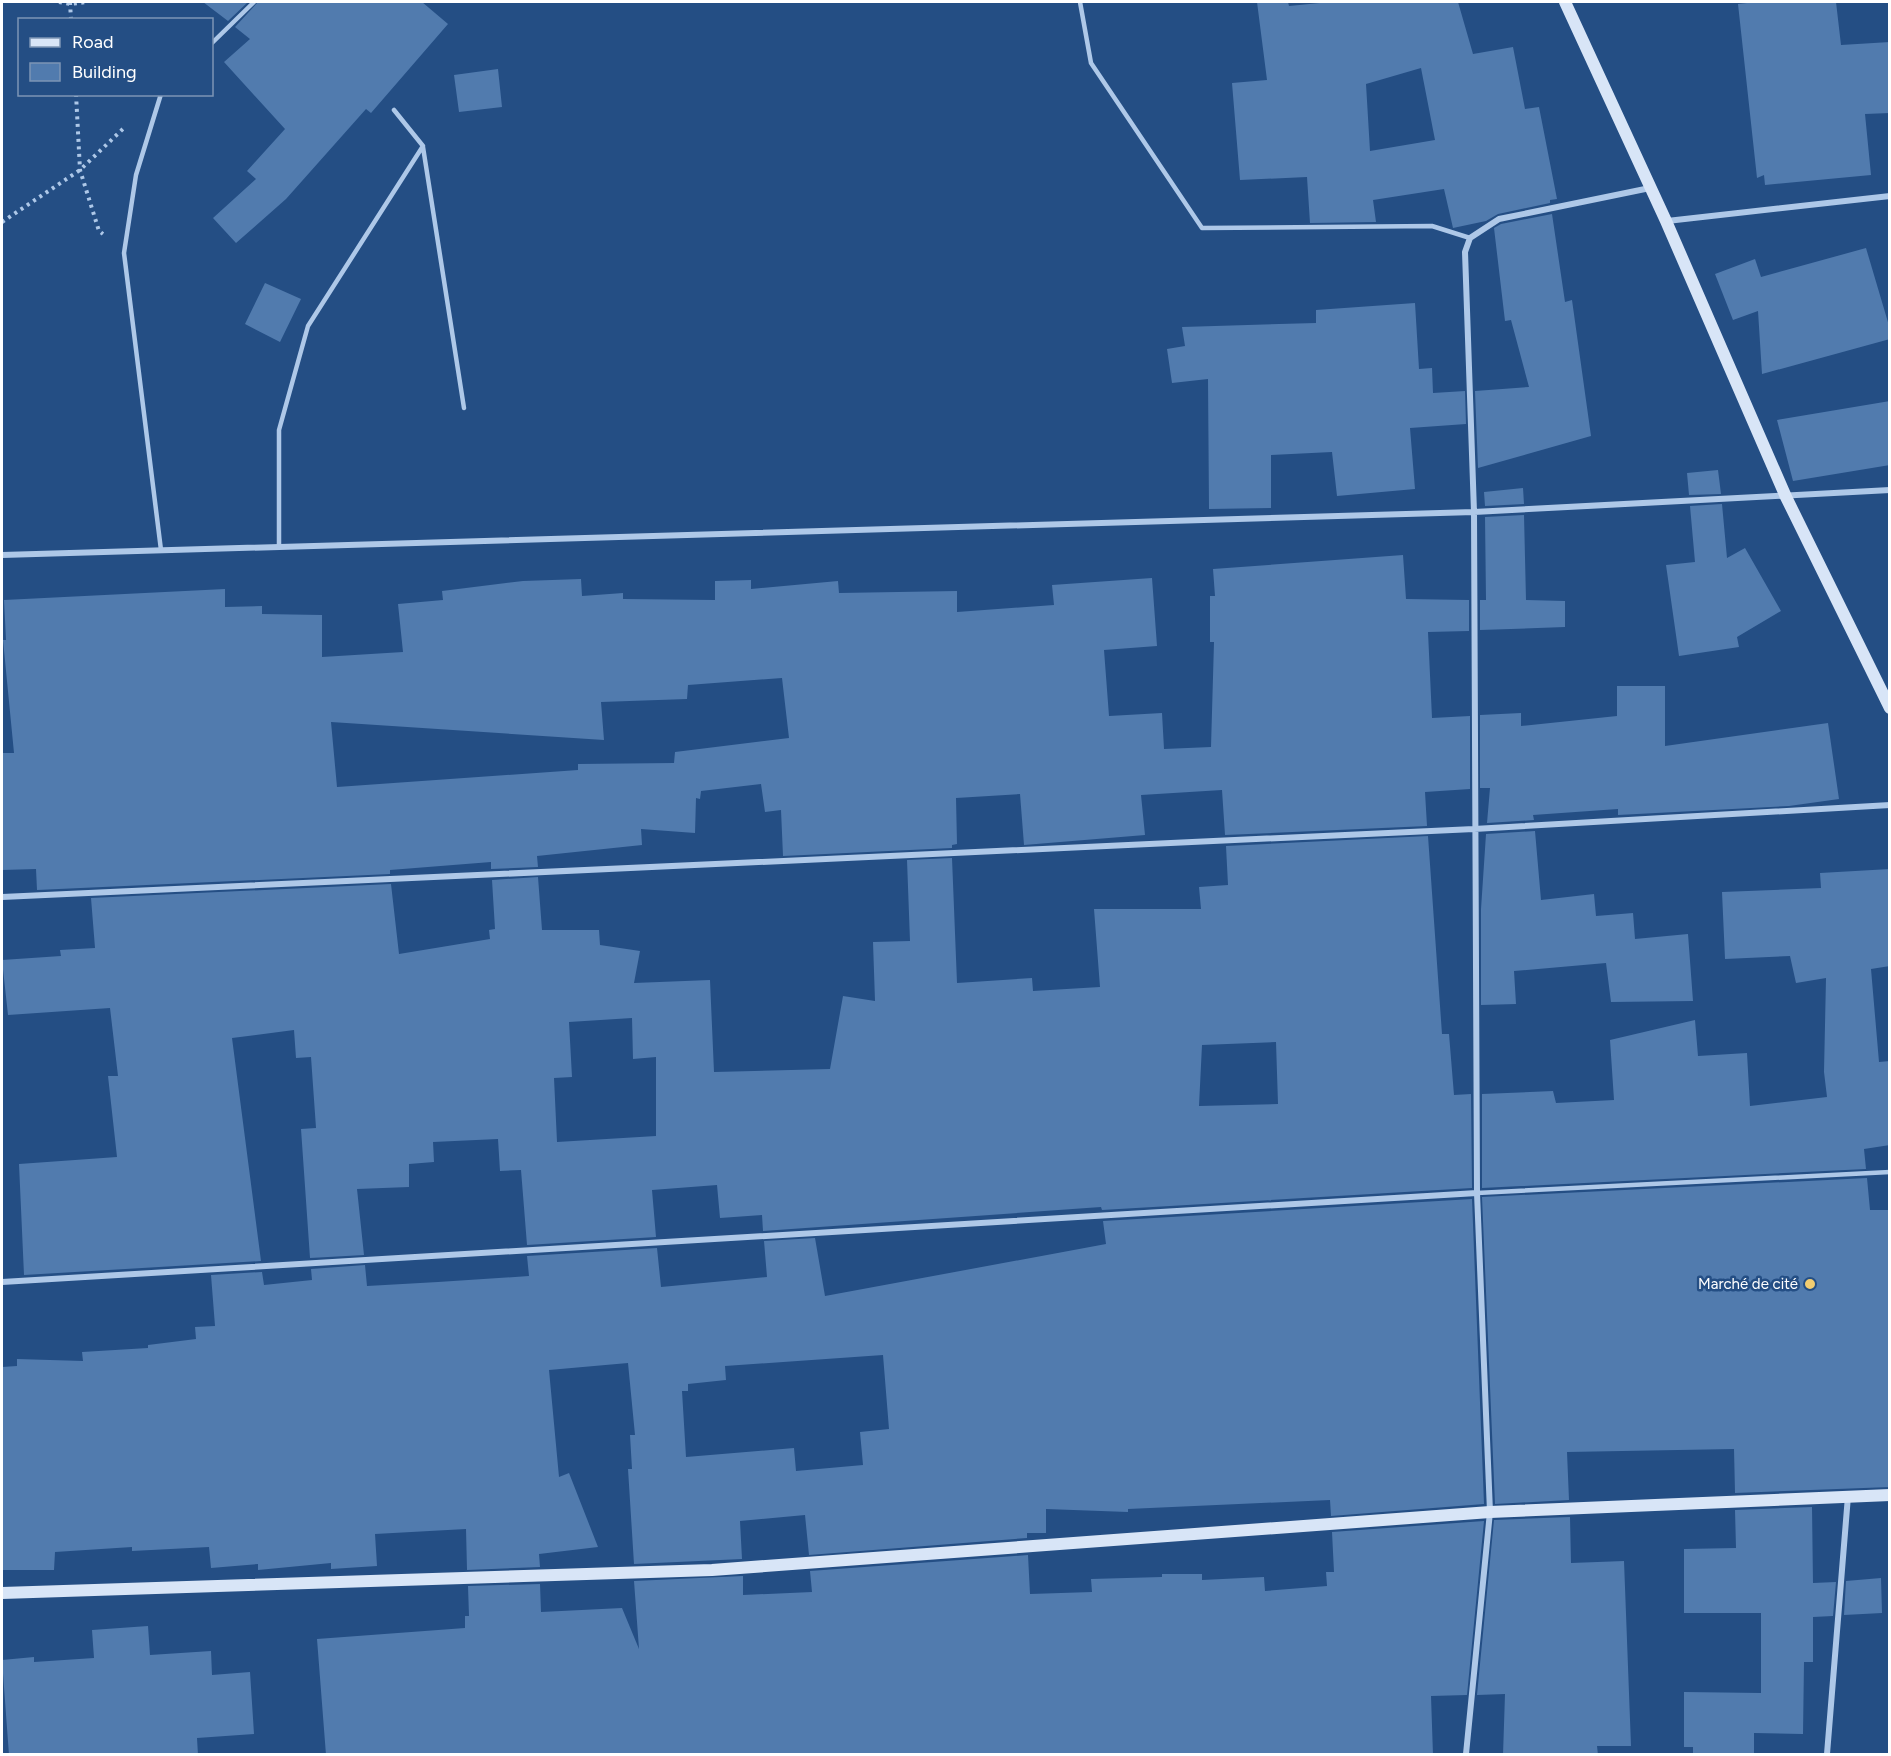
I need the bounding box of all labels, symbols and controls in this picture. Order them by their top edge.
legend [18,18,213,96]
text: Road [72,31,113,53]
text: Building [72,61,137,83]
place label: Marché de cité [1698,1275,1798,1293]
marker: Marché de cité [1803,1277,1817,1291]

